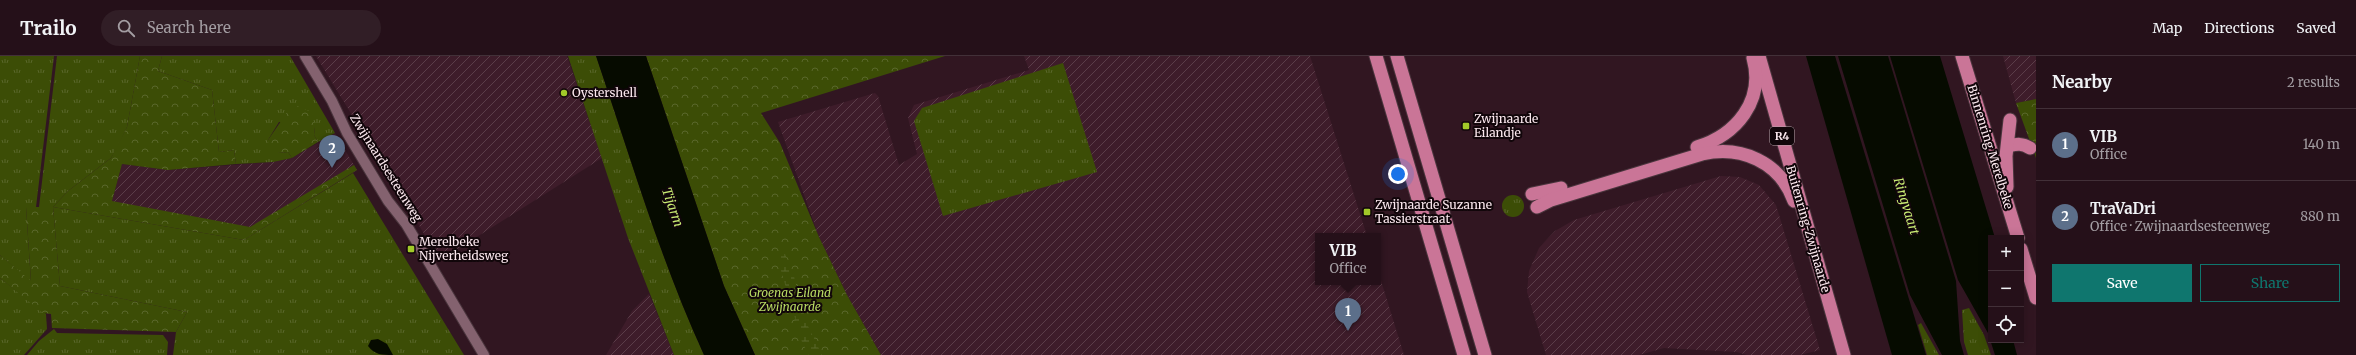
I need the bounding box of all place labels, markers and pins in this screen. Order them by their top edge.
place label: Oystershell [572,85,637,100]
marker: Oystershell [559,88,569,98]
place label: Zwijnaarde Eilandje [1474,111,1538,140]
marker: Zwijnaarde Eilandje [1461,121,1471,131]
pin: 2 [319,135,345,168]
place label: Zwijnaarde Suzanne Tassierstraat [1375,197,1492,226]
marker: Zwijnaarde Suzanne Tassierstraat [1362,207,1372,217]
place label: Merelbeke Nijverheidsweg [419,234,509,263]
marker: Merelbeke Nijverheidsweg [406,244,416,254]
pin: 1 [1335,298,1361,331]

